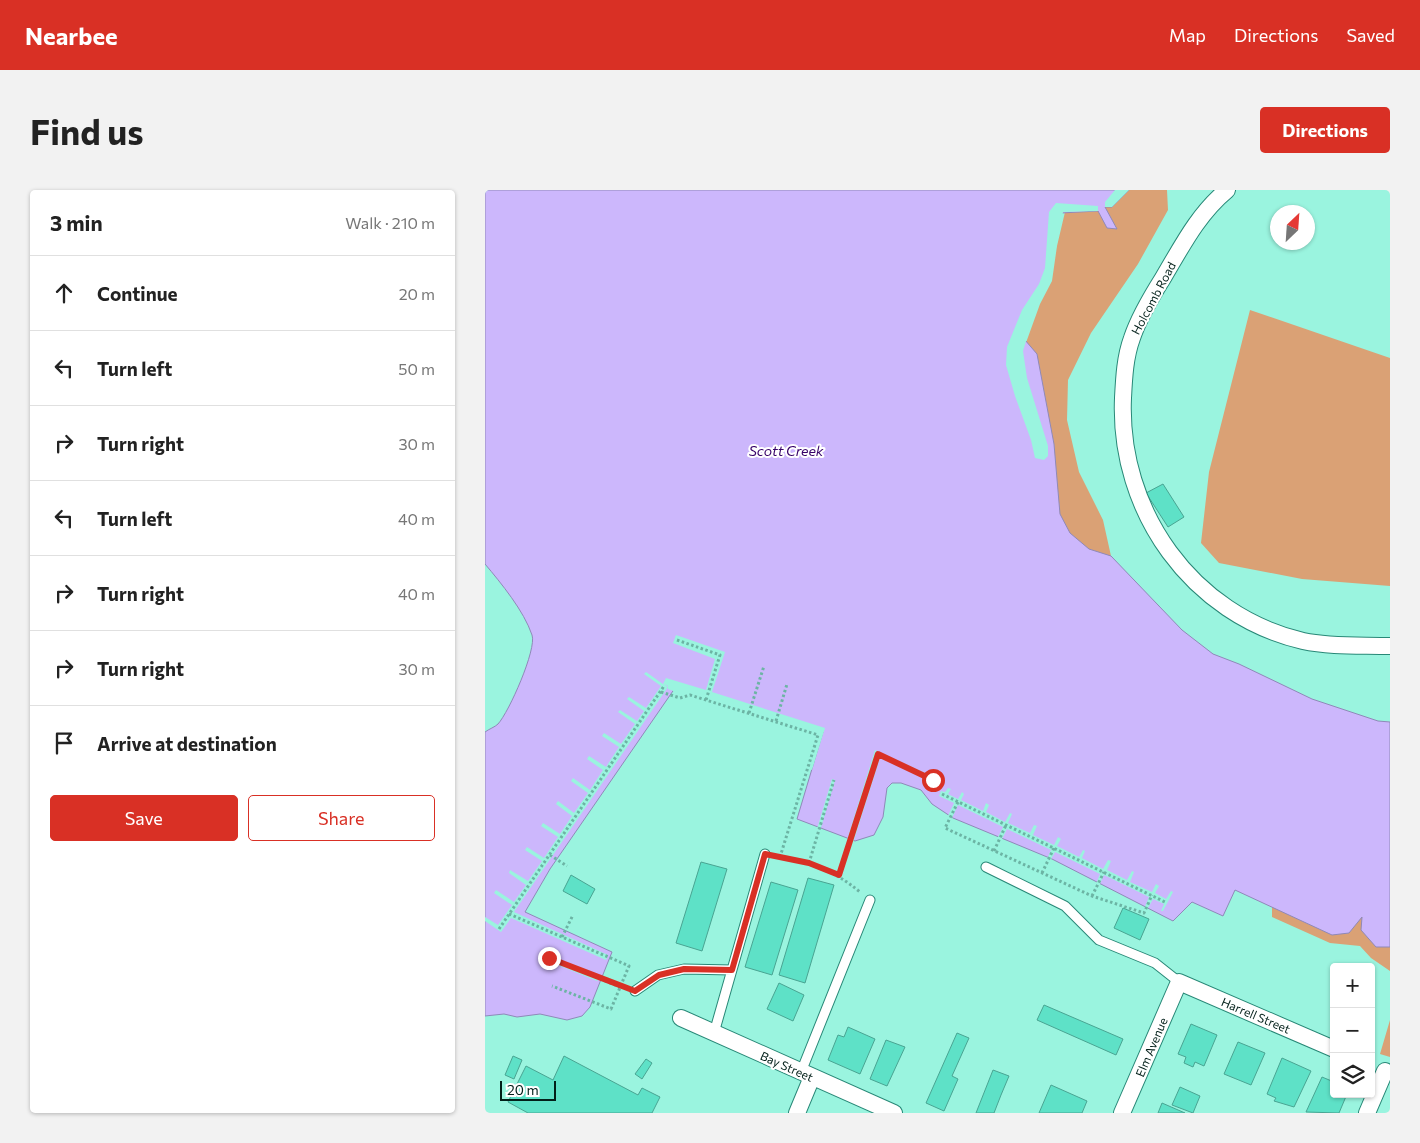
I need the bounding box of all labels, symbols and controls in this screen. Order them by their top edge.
text: Nearbee [25,21,118,50]
text: Map [1169,24,1206,46]
text: Directions [1234,24,1318,46]
text: Saved [1346,24,1395,46]
button: Directions [1260,107,1390,153]
text: Find us [30,109,144,152]
north arrow [1270,205,1315,250]
text: 3 min [50,210,103,235]
text: Walk · 210 m [345,213,435,232]
street label: Holcomb Road [1128,259,1178,337]
icon: ahead [50,279,78,307]
text: Continue [97,282,177,305]
text: 20 m [399,284,435,303]
icon: left [50,354,78,382]
text: Turn left [97,357,172,380]
text: 50 m [398,359,435,378]
icon: right [50,429,78,457]
text: Turn right [97,432,184,455]
text: 30 m [398,434,435,453]
water label: Scott Creek [749,442,824,459]
icon: left [50,504,78,532]
text: Turn left [97,507,172,530]
text: 40 m [398,509,435,528]
icon: right [50,579,78,607]
text: Turn right [97,582,184,605]
text: 40 m [398,584,435,603]
icon: right [50,654,78,682]
text: Turn right [97,657,184,680]
text: 30 m [398,659,435,678]
icon: arrive [50,729,78,757]
text: Arrive at destination [97,732,277,755]
route start [922,769,945,792]
button: Save [50,795,238,841]
button: Share [248,795,435,841]
route end [538,947,561,970]
map controls [1330,963,1375,1098]
button: + [1330,963,1375,1008]
street label: Harrell Street [1220,994,1293,1036]
button: − [1330,1008,1375,1053]
street label: Elm Avenue [1132,1015,1170,1079]
street label: Bay Street [758,1048,816,1084]
button: layers [1330,1053,1375,1098]
scale bar [500,1078,556,1101]
text: 20 m [507,1081,539,1098]

